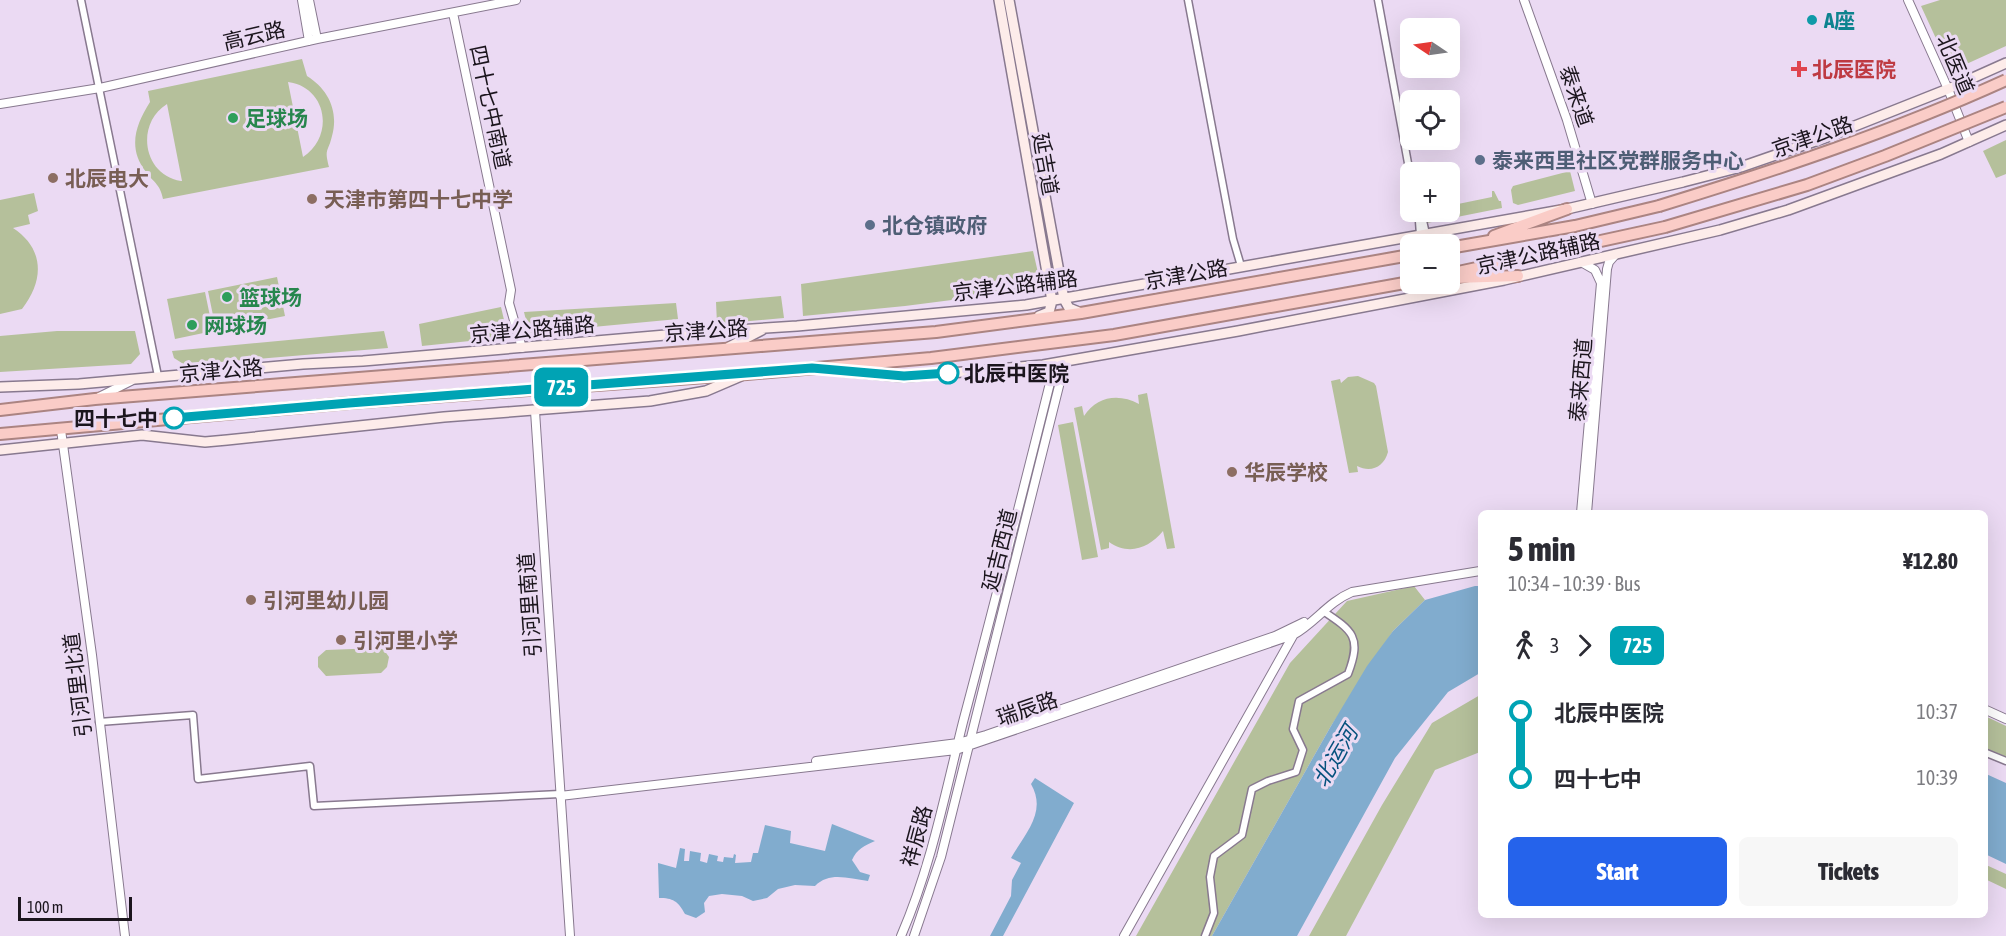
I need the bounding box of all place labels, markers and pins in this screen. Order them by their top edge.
place label: A座 [1823,8,1855,32]
marker: A座 [1805,13,1819,27]
place label: 北辰医院 [1812,57,1896,81]
marker: 北辰医院 [1790,60,1808,78]
place label: 足球场 [245,106,308,130]
marker: 足球场 [226,111,240,125]
place label: 泰来西里社区党群服务中心 [1492,148,1744,172]
marker: 泰来西里社区党群服务中心 [1473,153,1487,167]
place label: 北辰电大 [65,166,149,190]
marker: 北辰电大 [46,171,60,185]
place label: 天津市第四十七中学 [324,187,513,211]
marker: 天津市第四十七中学 [305,192,319,206]
place label: 北仓镇政府 [882,213,987,237]
marker: 北仓镇政府 [863,218,877,232]
place label: 篮球场 [239,285,302,309]
marker: 篮球场 [220,290,234,304]
place label: 网球场 [204,313,267,337]
marker: 网球场 [185,318,199,332]
place label: 北辰中医院 [964,361,1069,385]
marker: 北辰中医院 [937,362,959,384]
place label: 四十七中 [74,406,158,430]
marker: 四十七中 [163,407,185,429]
place label: 华辰学校 [1244,460,1328,484]
marker: 华辰学校 [1225,465,1239,479]
place label: 引河里幼儿园 [263,588,389,612]
marker: 引河里幼儿园 [244,593,258,607]
place label: 引河里小学 [353,628,458,652]
marker: 引河里小学 [334,633,348,647]

